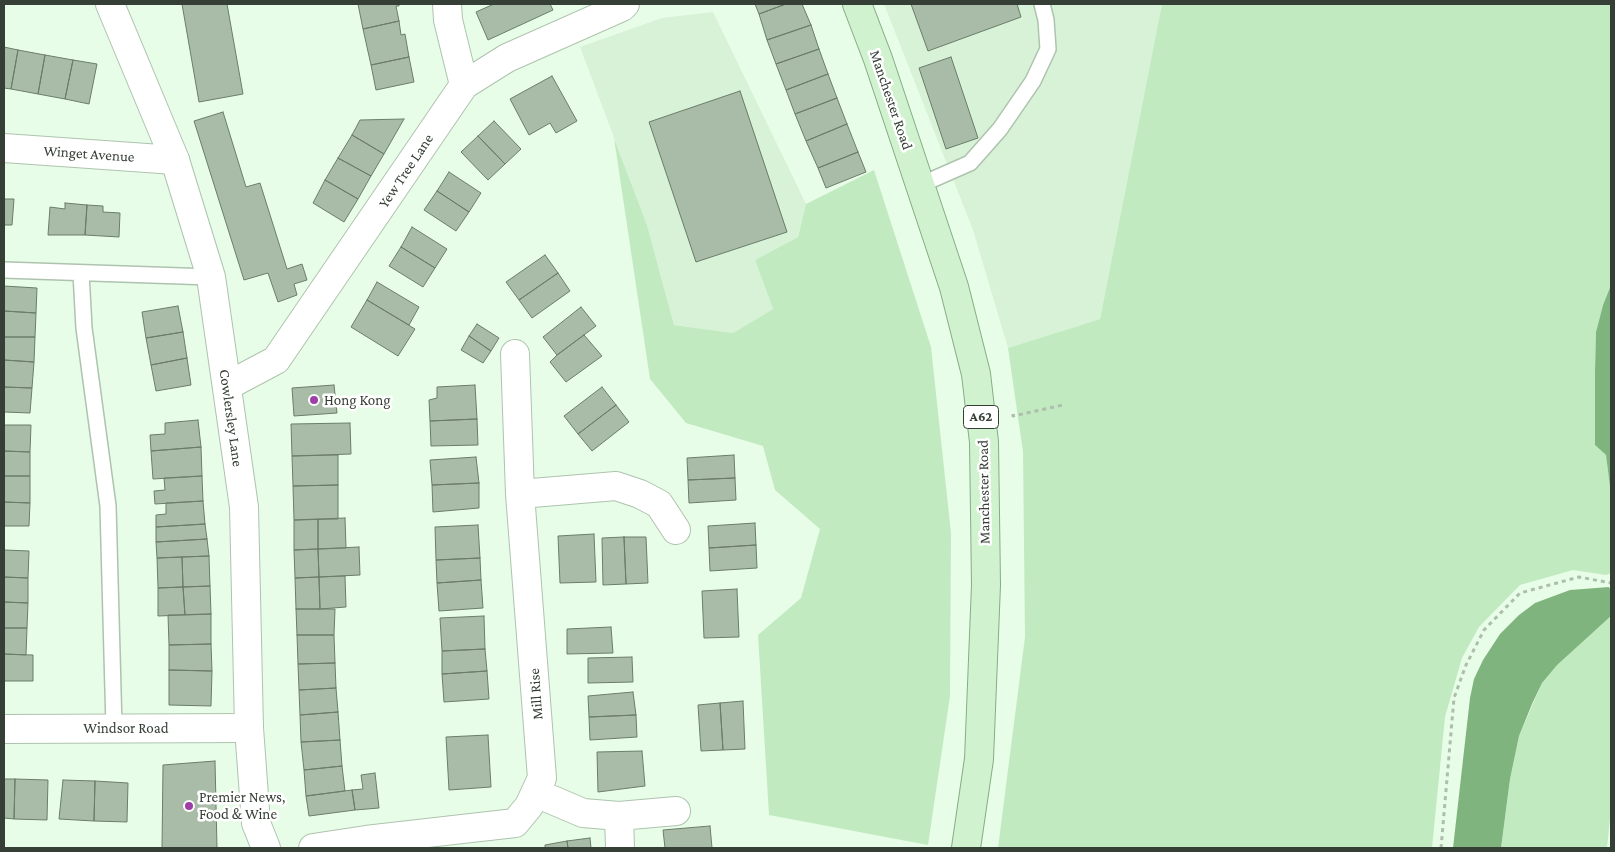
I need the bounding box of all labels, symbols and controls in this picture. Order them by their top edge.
street label: Manchester Road [866,48,916,152]
street label: Yew Tree Lane [375,131,437,211]
street label: Winget Avenue [43,142,135,166]
street label: Cowlersley Lane [215,368,247,468]
place label: Hong Kong [324,391,391,409]
marker: Hong Kong [308,394,320,406]
road number: A62 [964,406,998,428]
street label: Manchester Road [974,440,994,544]
street label: Mill Rise [525,668,547,720]
street label: Windsor Road [83,719,169,737]
place label: Premier News, Food & Wine [199,788,285,823]
marker: Premier News, Food & Wine [183,800,195,812]

